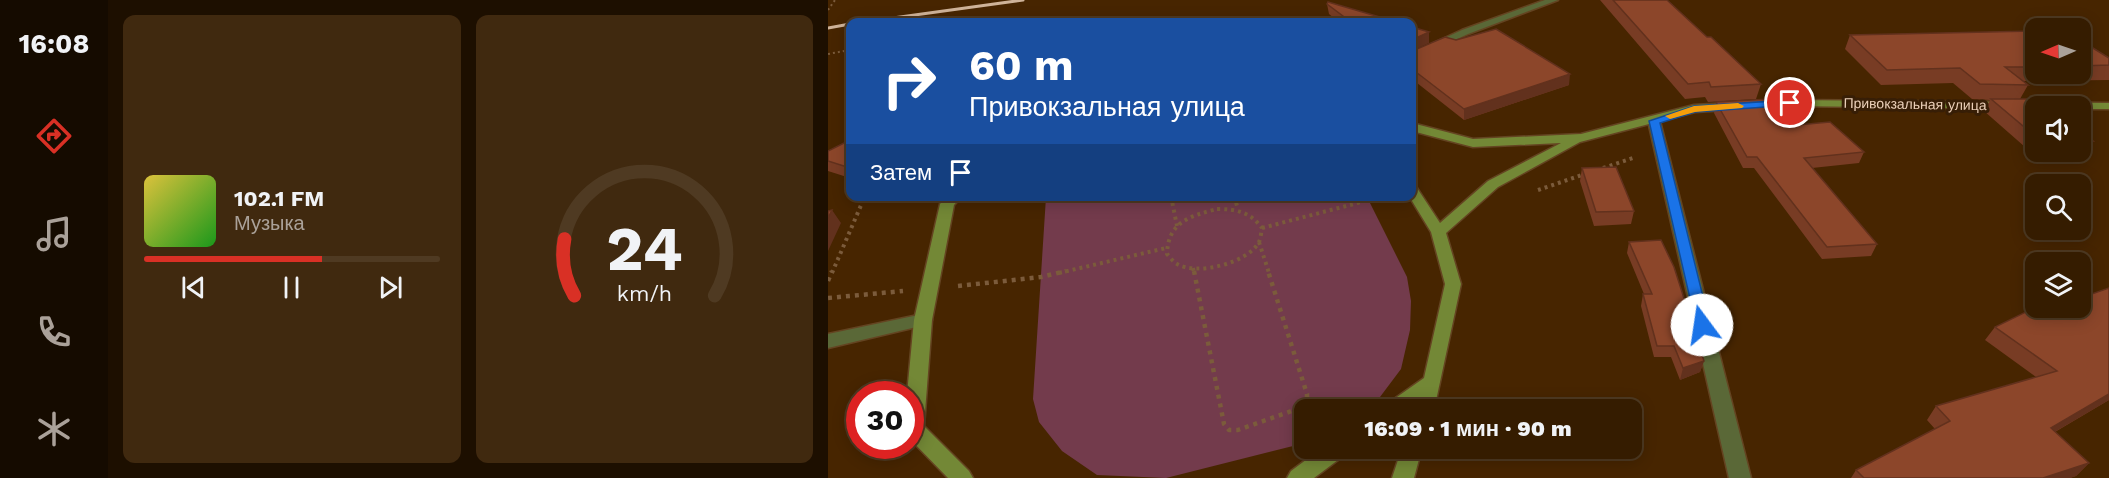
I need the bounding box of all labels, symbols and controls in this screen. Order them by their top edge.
north arrow [2025,18,2091,84]
map controls [2025,18,2091,318]
text: 16:08 [19,28,89,60]
text: 60 m [969,41,1073,90]
icon: right [870,42,948,120]
pin [1764,77,1815,128]
icon: arrive [1773,86,1806,119]
text: Привокзальная улица [969,91,1245,123]
street label: Привокзальная улица [1843,95,1987,113]
button: sound [2025,96,2091,162]
icon: directions [33,115,75,157]
icon: arrive [944,156,977,189]
text: Затем [870,160,932,185]
button: search [2025,174,2091,240]
text: 102.1 FM [234,186,324,211]
text: Музыка [234,211,305,235]
text: 24 [606,212,683,285]
icon: music [33,213,75,255]
button: layers [2025,252,2091,318]
icon: previous [177,271,210,304]
icon: pause [275,271,308,304]
icon: next [374,271,407,304]
text: km/h [617,281,672,306]
position arrow [1670,293,1734,357]
icon: phone [33,311,75,353]
speed limit sign: 30 [846,381,924,459]
icon: climate [33,408,75,450]
text: 16:09 · 1 мин · 90 m [1364,416,1572,441]

